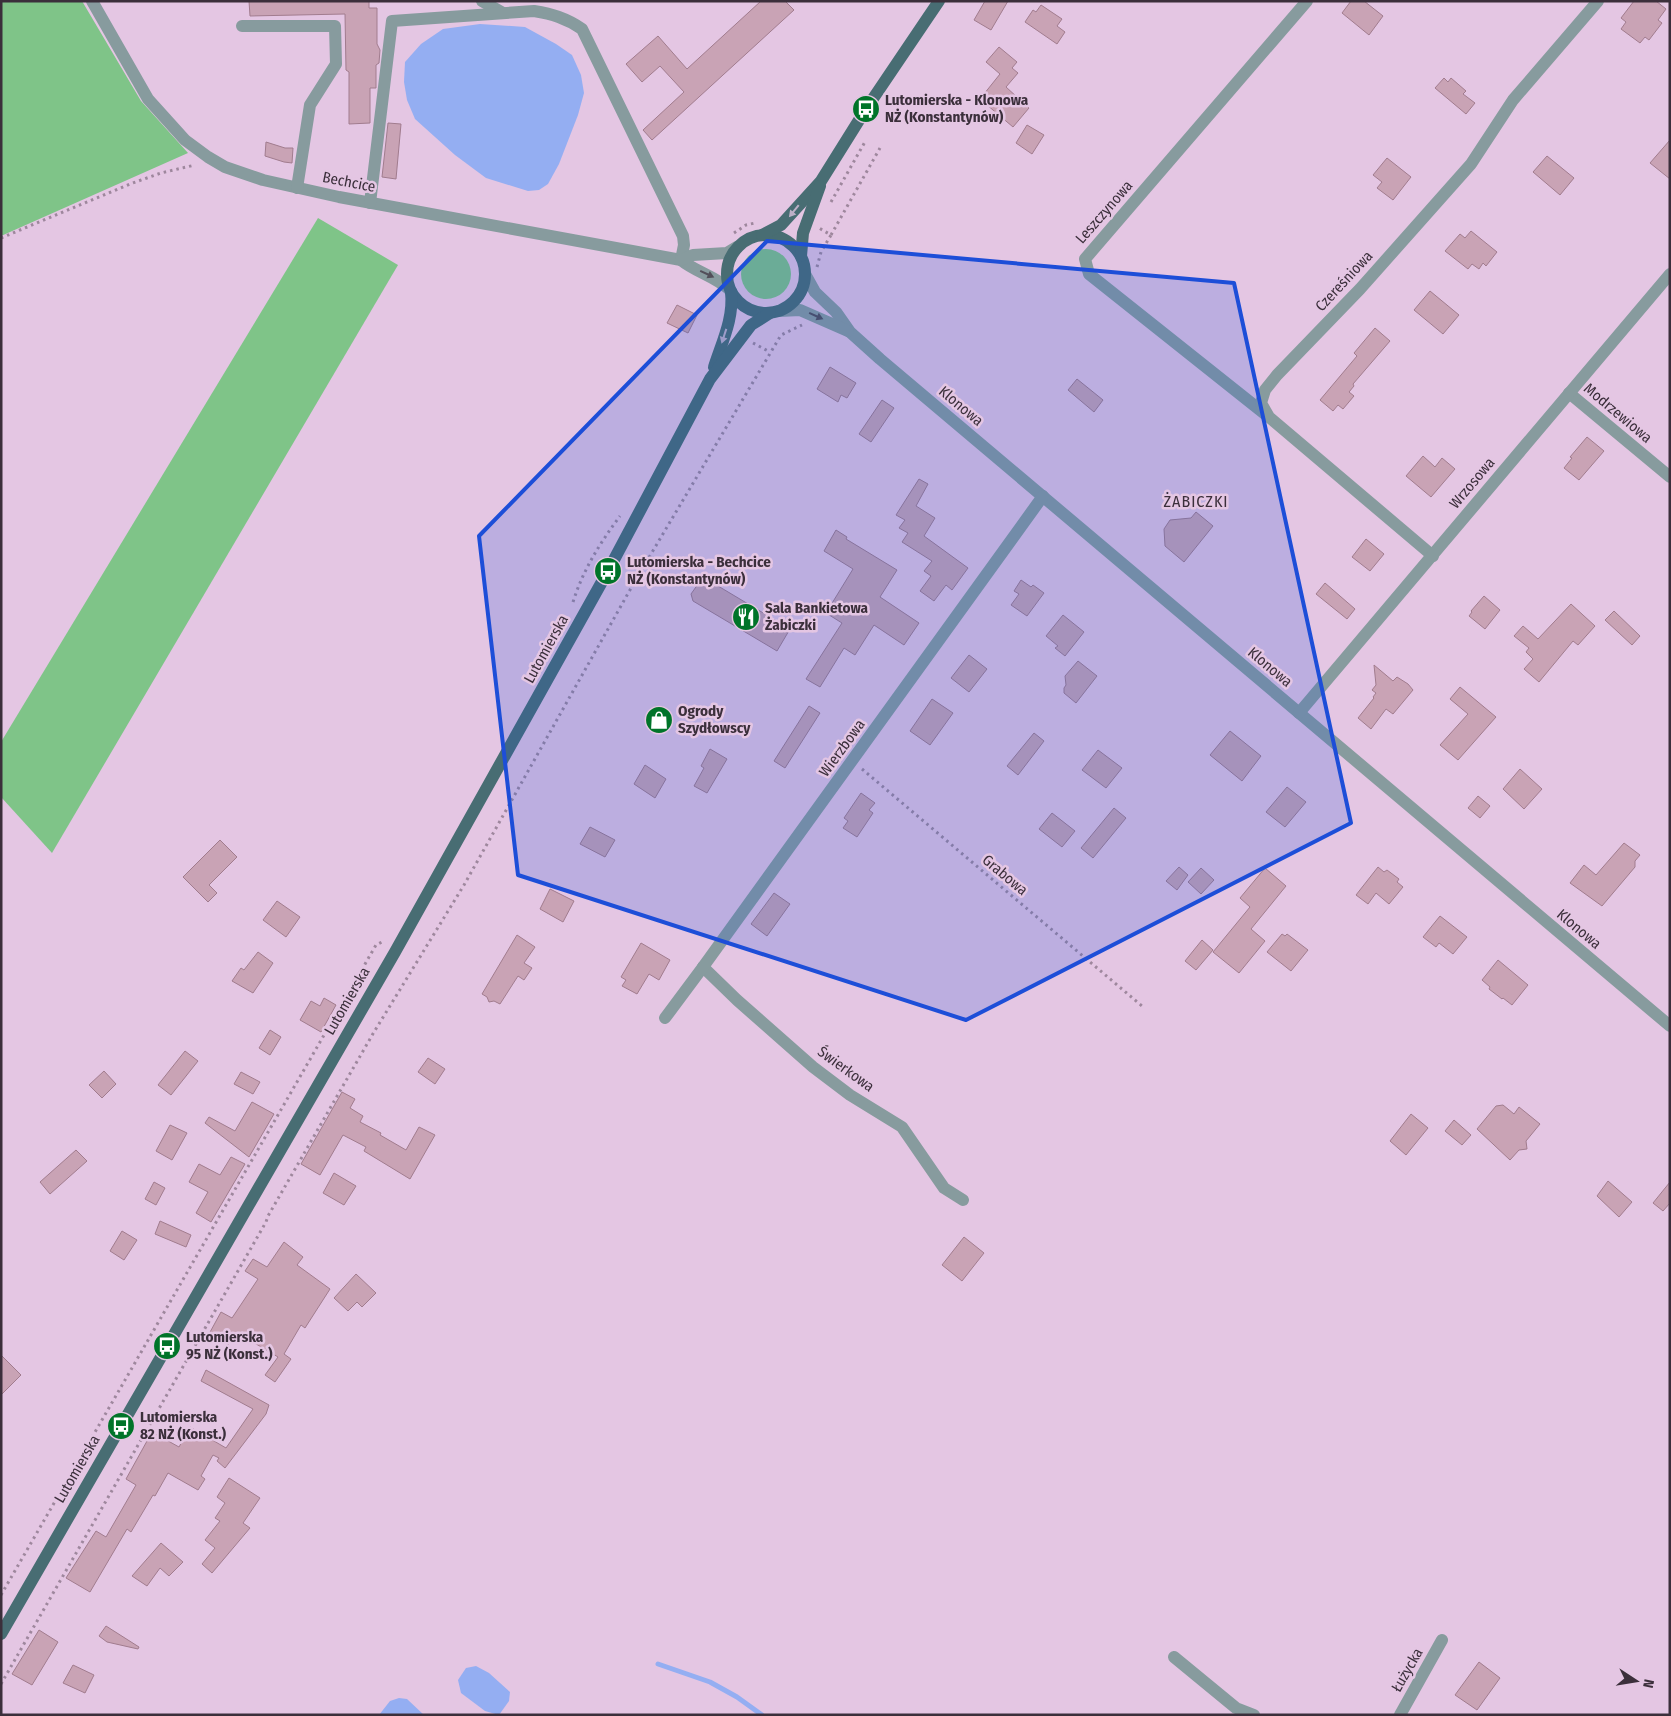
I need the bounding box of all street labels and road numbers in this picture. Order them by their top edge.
street label: Bechcice [321,168,377,196]
street label: Leszczynowa [1072,177,1136,247]
street label: Czereśniowa [1312,247,1376,315]
street label: Modrzewiowa [1580,379,1656,447]
street label: Klonowa [935,382,987,430]
street label: Wrzosowa [1445,454,1499,512]
street label: Lutomierska [520,612,572,686]
street label: Klonowa [1244,643,1296,691]
street label: Wierzbowa [815,716,869,780]
street label: Grabowa [979,851,1031,899]
street label: Klonowa [1553,905,1605,953]
street label: Lutomierska [320,964,374,1038]
street label: Świerkowa [814,1042,878,1096]
street label: Lutomierska [50,1432,104,1506]
street label: Łużycka [1387,1645,1427,1695]

